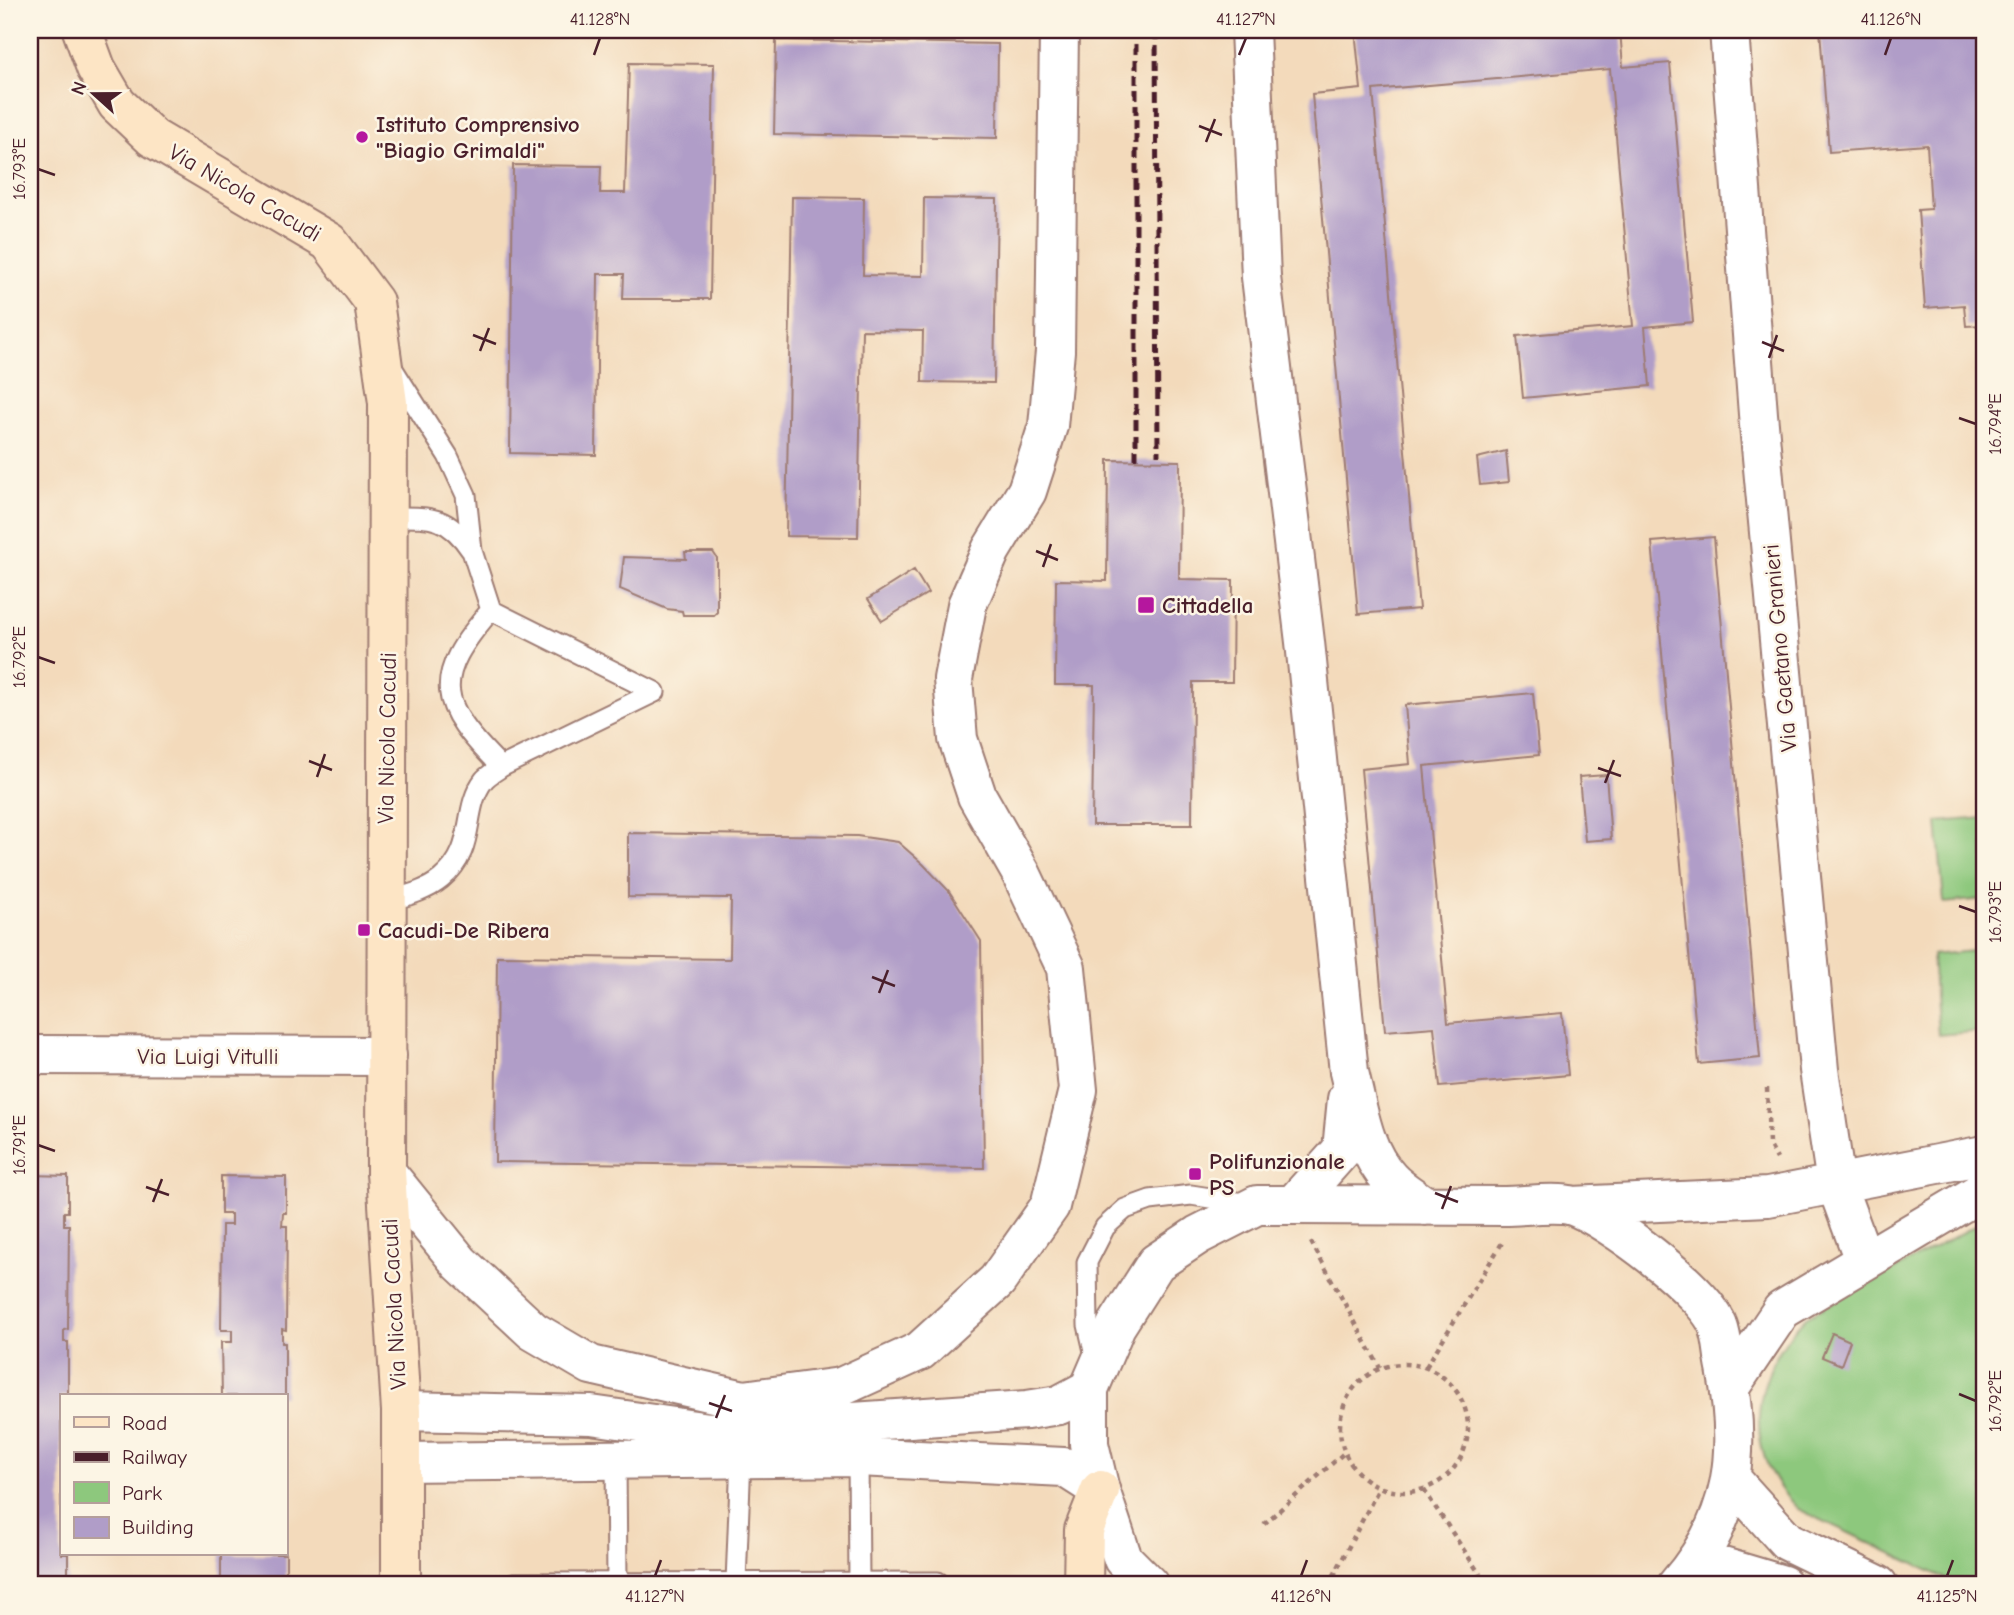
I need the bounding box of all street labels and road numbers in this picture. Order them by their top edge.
street label: Via Nicola Cacudi [164,138,326,248]
street label: Via Gaetano Granieri [1757,543,1803,753]
street label: Via Nicola Cacudi [372,652,402,824]
street label: Via Luigi Vitulli [137,1043,279,1070]
street label: Via Nicola Cacudi [376,1218,412,1390]

